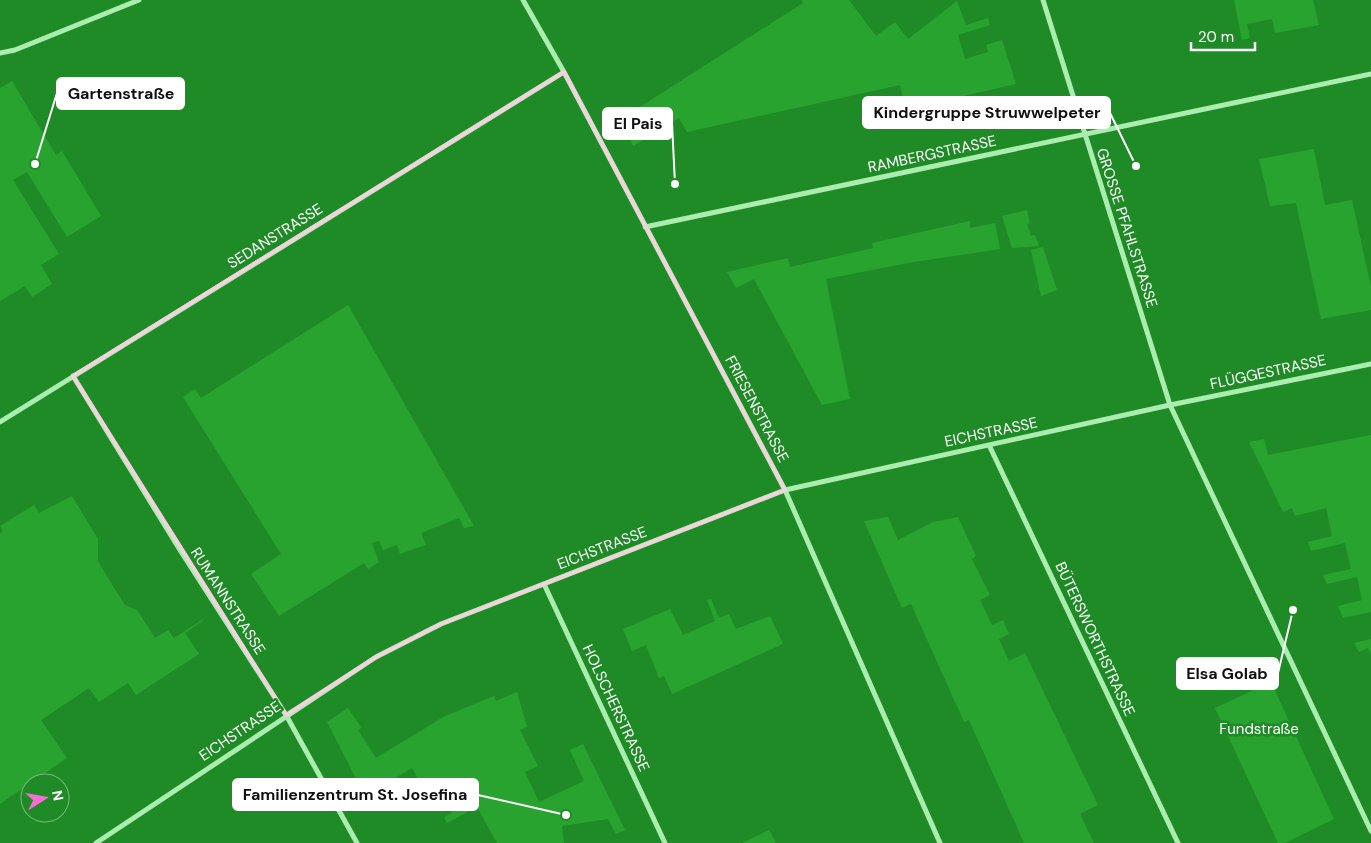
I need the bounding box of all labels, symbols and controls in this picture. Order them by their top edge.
scale bar [1191,20,1255,52]
text: 20 m [1198,27,1234,47]
callout: Gartenstraße [57,78,184,109]
text: Gartenstraße [68,83,174,104]
callout: Kindergruppe Struwwelpeter [863,97,1110,128]
text: Kindergruppe Struwwelpeter [873,102,1101,123]
callout: El Pais [603,108,672,139]
text: El Pais [614,113,662,134]
street label: RAMBERGSTRASSE [866,131,998,177]
street label: GROSSE PFAHLSTRASSE [1092,146,1162,310]
street label: SEDANSTRASSE [224,199,326,273]
street label: FLÜGGESTRASSE [1208,350,1328,394]
street label: FRIESENSTRASSE [720,352,794,466]
street label: EICHSTRASSE [943,412,1039,452]
street label: EICHSTRASSE [554,522,650,574]
street label: RUMANNSTRASSE [186,544,270,658]
street label: BÜTERSWORTHSTRASSE [1050,559,1140,719]
street label: HOLSCHERSTRASSE [578,641,654,775]
callout: Elsa Golab [1177,658,1278,689]
text: Elsa Golab [1186,663,1268,684]
street label: EICHSTRASSE [195,696,285,766]
park label: Fundstraße [1219,719,1299,739]
north arrow [20,773,70,823]
callout: Familienzentrum St. Josefina [233,779,478,810]
text: Familienzentrum St. Josefina [243,784,467,805]
text: N [48,789,68,802]

